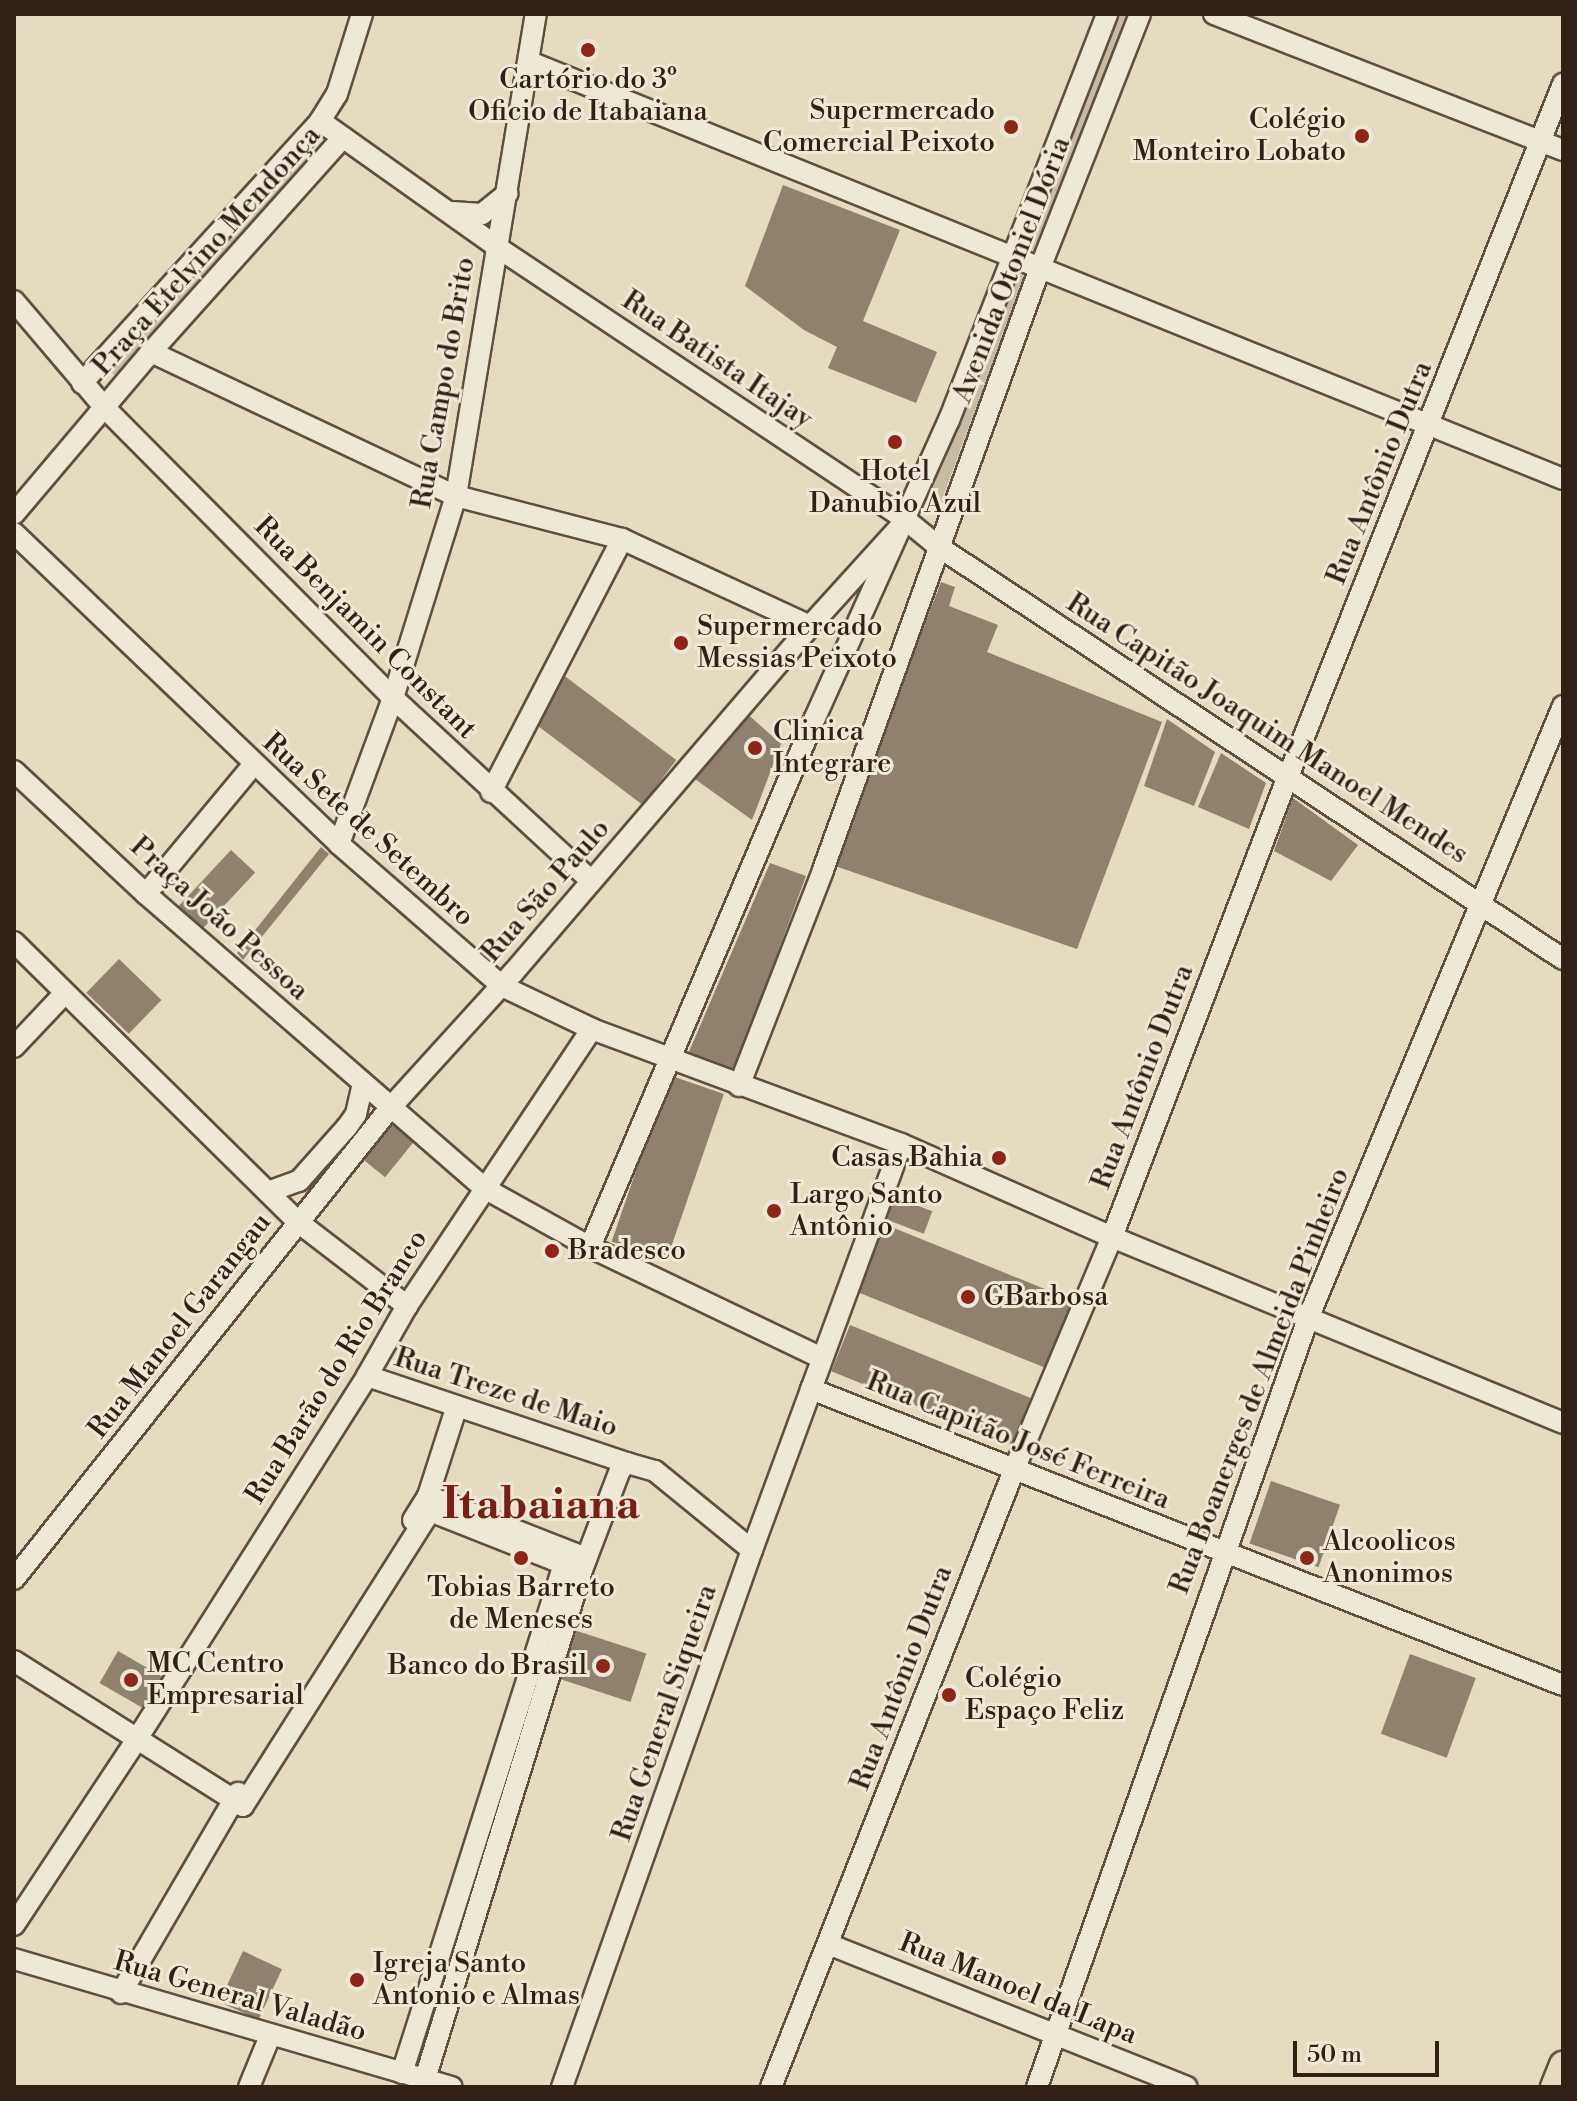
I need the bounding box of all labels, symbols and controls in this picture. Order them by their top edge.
marker: Cartório do 3º Oficio de Itabaiana [579,41,597,59]
place label: Cartório do 3º Oficio de Itabaiana [468,63,708,129]
place label: Supermercado Comercial Peixoto [763,94,995,160]
place label: Colégio Monteiro Lobato [1133,103,1346,169]
marker: Supermercado Comercial Peixoto [1002,118,1020,136]
street label: Praça Etelvino Mendonça [86,119,328,383]
marker: Colégio Monteiro Lobato [1353,127,1371,145]
street label: Avenida Otoniel Dória [946,132,1078,408]
street label: Rua Campo do Brito [405,255,483,511]
street label: Rua Batista Itajay [615,284,819,436]
street label: Rua Antônio Dutra [1320,357,1440,589]
marker: Hotel Danubio Azul [886,433,904,451]
place label: Hotel Danubio Azul [809,455,981,521]
street label: Rua Benjamin Constant [247,510,483,746]
street label: Rua Capitão Joaquim Manoel Mendes [1060,586,1474,872]
place label: Supermercado Messias Peixoto [697,610,897,676]
marker: Supermercado Messias Peixoto [672,634,690,652]
place label: Clinica Integrare [773,715,891,781]
street label: Rua Sete de Setembro [255,726,481,934]
marker: Clinica Integrare [744,737,766,759]
street label: Rua São Paulo [475,812,617,970]
street label: Praça João Pessoa [123,830,315,1008]
street label: Rua Antônio Dutra [1085,960,1201,1194]
place label: Casas Bahia [831,1141,983,1175]
marker: Casas Bahia [990,1149,1008,1167]
street label: Rua Boanerges de Almeida Pinheiro [1163,1163,1357,1599]
place label: Largo Santo Antônio [790,1178,943,1244]
marker: Largo Santo Antônio [765,1202,783,1220]
street label: Rua Manoel Garangau [81,1206,279,1446]
street label: Rua Barão do Rio Branco [239,1224,435,1510]
place label: Bradesco [568,1234,686,1268]
marker: Bradesco [543,1242,561,1260]
place label: GBarbosa [984,1280,1108,1314]
marker: GBarbosa [959,1288,977,1306]
street label: Rua Treze de Maio [390,1341,622,1445]
street label: Rua Capitão José Ferreira [861,1365,1175,1517]
district label: Itabaiana [442,1479,640,1531]
place label: Alcoolicos Anonimos [1323,1525,1456,1591]
marker: Tobias Barreto de Meneses [512,1549,530,1567]
marker: Alcoolicos Anonimos [1298,1549,1316,1567]
street label: Rua Antônio Dutra [844,1561,960,1795]
place label: Tobias Barreto de Meneses [427,1571,615,1637]
street label: Rua General Siqueira [605,1580,725,1846]
place label: MC Centro Empresarial [147,1647,304,1713]
place label: Banco do Brasil [388,1649,587,1683]
marker: Banco do Brasil [594,1657,612,1675]
place label: Colégio Espaço Feliz [965,1662,1124,1728]
marker: MC Centro Empresarial [122,1671,140,1689]
marker: Colégio Espaço Feliz [940,1686,958,1704]
street label: Rua Manoel da Lapa [894,1926,1142,2052]
street label: Rua General Valadão [110,1945,370,2049]
place label: Igreja Santo Antonio e Almas [373,1947,580,2013]
marker: Igreja Santo Antonio e Almas [348,1971,366,1989]
scale bar [1297,2025,1443,2075]
text: 50 m [1307,2040,1362,2070]

